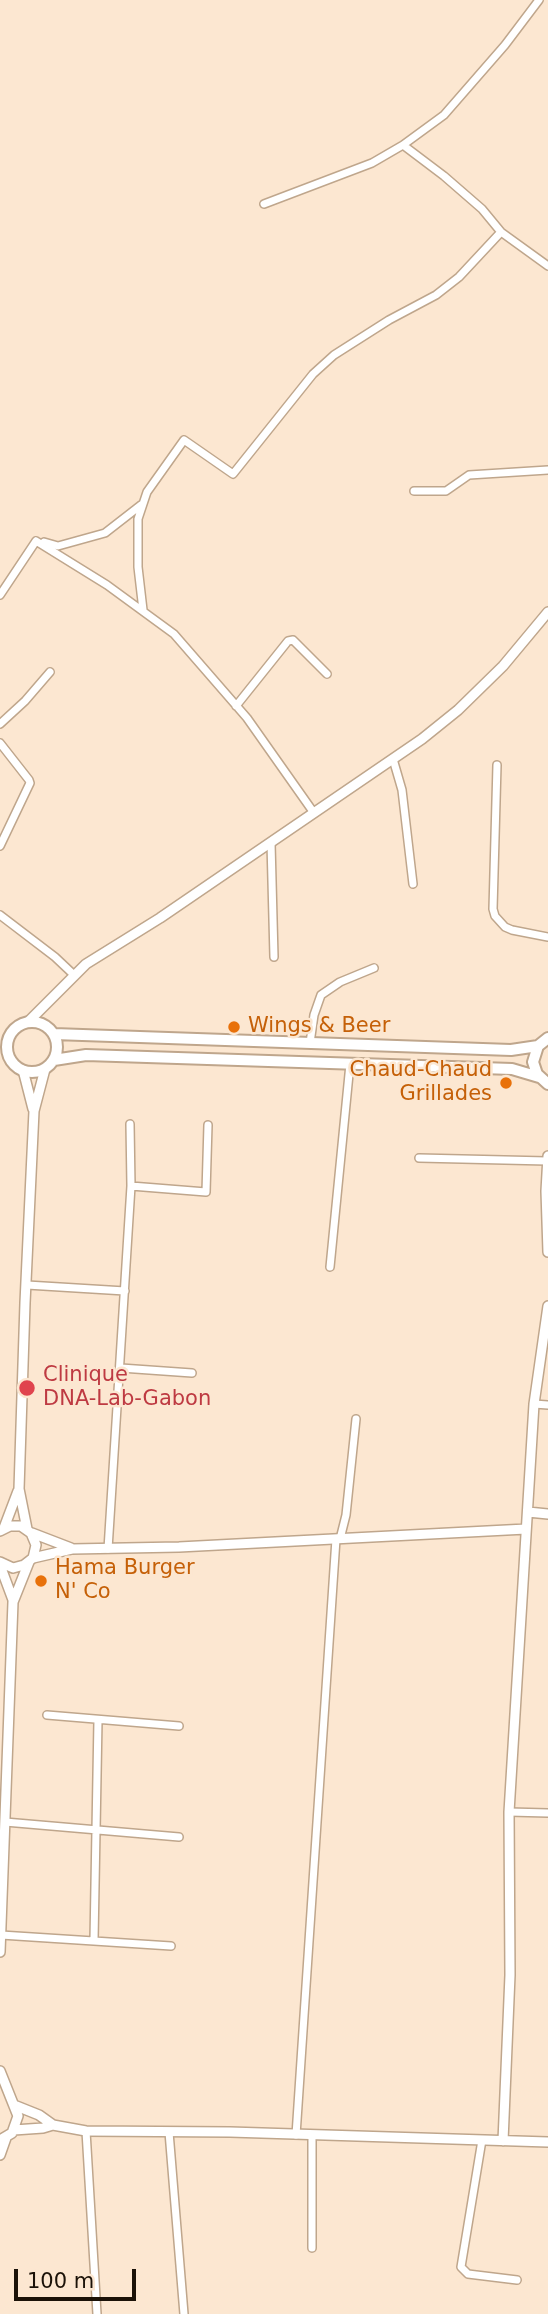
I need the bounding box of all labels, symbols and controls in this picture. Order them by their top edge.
place label: Wings & Beer [248,1014,390,1040]
marker: Wings & Beer [226,1019,242,1035]
place label: Chaud-Chaud Grillades [349,1058,492,1108]
marker: Chaud-Chaud Grillades [498,1075,514,1091]
place label: Clinique DNA-Lab-Gabon [43,1363,211,1413]
marker: Clinique DNA-Lab-Gabon [17,1378,37,1398]
place label: Hama Burger N' Co [55,1556,195,1606]
marker: Hama Burger N' Co [33,1573,49,1589]
scale bar [18,2254,140,2298]
text: 100 m [27,2269,94,2293]

